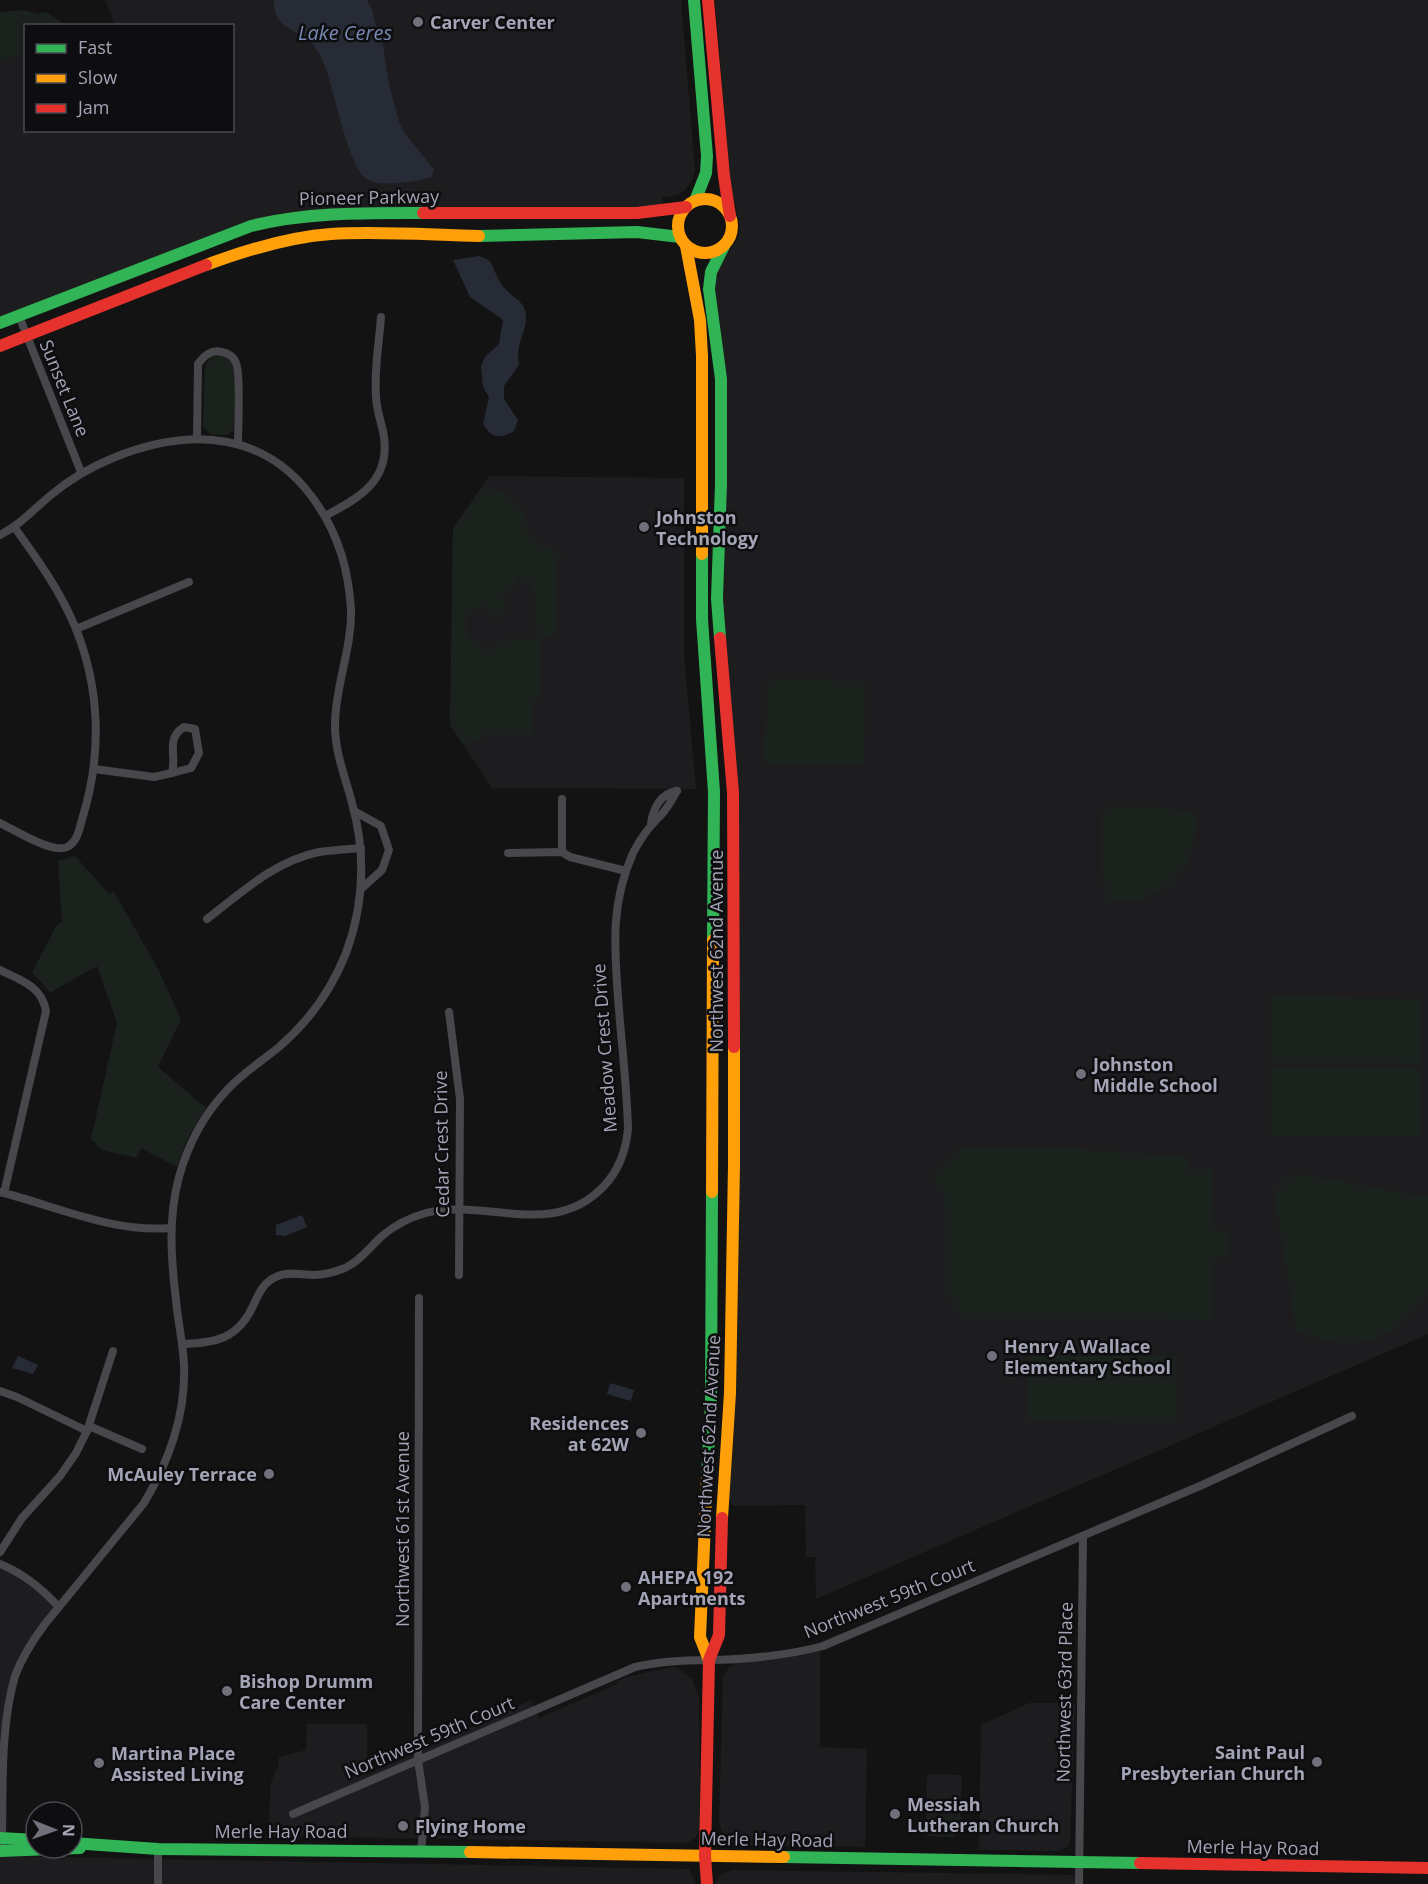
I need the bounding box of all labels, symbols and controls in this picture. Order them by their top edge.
place label: Carver Center [430,10,555,34]
marker: Carver Center [411,15,425,29]
water label: Lake Ceres [298,19,392,46]
legend [24,24,234,132]
text: Fast [78,35,112,59]
text: Slow [78,65,117,89]
text: Jam [76,95,110,119]
street label: Pioneer Parkway [299,184,440,210]
street label: Sunset Lane [35,336,95,440]
place label: Johnston Technology [654,505,759,550]
marker: Johnston Technology [637,520,651,534]
street label: Northwest 62nd Avenue [704,850,728,1052]
street label: Meadow Crest Drive [586,963,622,1133]
place label: Johnston Middle School [1091,1052,1218,1097]
marker: Johnston Middle School [1074,1067,1088,1081]
street label: Cedar Crest Drive [428,1070,454,1218]
street label: Northwest 62nd Avenue [691,1334,725,1538]
place label: Henry A Wallace Elementary School [1004,1334,1171,1379]
marker: Henry A Wallace Elementary School [985,1349,999,1363]
place label: Residences at 62W [529,1411,630,1456]
marker: Residences at 62W [634,1426,648,1440]
street label: Northwest 61st Avenue [390,1431,414,1627]
place label: McAuley Terrace [107,1462,257,1486]
marker: McAuley Terrace [262,1467,276,1481]
street label: Northwest 59th Court [800,1553,978,1643]
place label: AHEPA 192 Apartments [638,1565,746,1610]
marker: AHEPA 192 Apartments [619,1580,633,1594]
street label: Northwest 63rd Place [1050,1601,1078,1783]
place label: Bishop Drumm Care Center [239,1669,373,1714]
marker: Bishop Drumm Care Center [220,1684,234,1698]
street label: Northwest 59th Court [340,1690,518,1784]
place label: Saint Paul Presbyterian Church [1120,1740,1305,1785]
place label: Martina Place Assisted Living [111,1741,244,1786]
marker: Saint Paul Presbyterian Church [1310,1755,1324,1769]
marker: Martina Place Assisted Living [92,1756,106,1770]
place label: Messiah Lutheran Church [907,1792,1059,1837]
north arrow [24,1800,84,1860]
marker: Messiah Lutheran Church [888,1807,902,1821]
place label: Flying Home [415,1814,526,1838]
street label: Merle Hay Road [215,1819,347,1843]
marker: Flying Home [396,1819,410,1833]
text: N [58,1824,80,1837]
street label: Merle Hay Road [700,1826,834,1852]
street label: Merle Hay Road [1186,1834,1320,1860]

